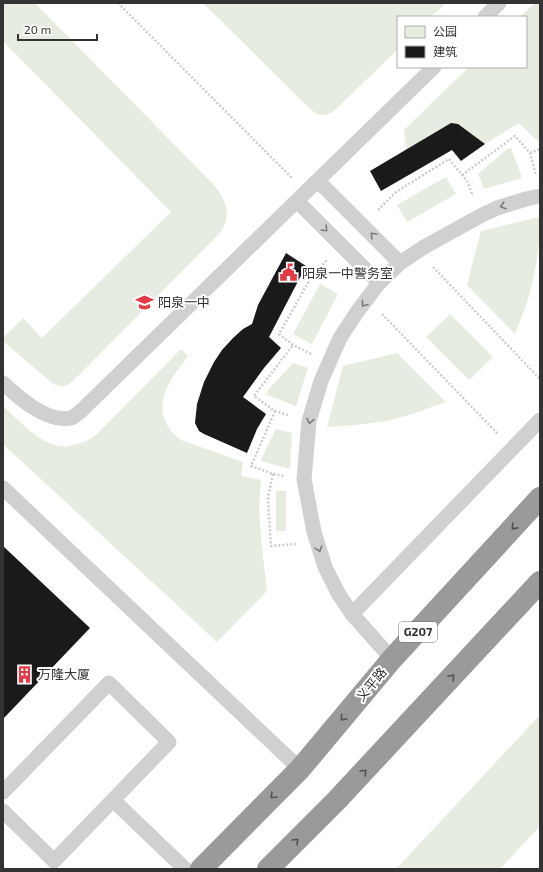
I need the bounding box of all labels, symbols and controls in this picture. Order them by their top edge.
scale bar [18,16,97,42]
legend [397,16,527,68]
text: 20 m [24,22,51,36]
text: 公园 [433,24,457,38]
text: 建筑 [433,44,457,58]
one-way arrow [499,202,506,210]
one-way arrow [320,224,328,232]
one-way arrow [370,232,378,240]
public building icon: 阳泉一中警务室 [279,263,299,283]
place label: 阳泉一中警务室 [302,265,393,281]
school or university icon: 阳泉一中 [135,292,155,312]
place label: 阳泉一中 [158,294,210,310]
one-way arrow [361,299,368,306]
one-way arrow [306,417,314,424]
one-way arrow [511,522,518,529]
one-way arrow [314,545,323,552]
road number: G207 [399,622,437,642]
building icon: 万隆大厦 [15,664,35,684]
street label: 义平路 [352,664,390,704]
place label: 万隆大厦 [38,666,90,682]
one-way arrow [448,674,455,681]
one-way arrow [341,713,348,720]
one-way arrow [359,769,366,777]
one-way arrow [270,791,277,799]
one-way arrow [291,838,299,846]

